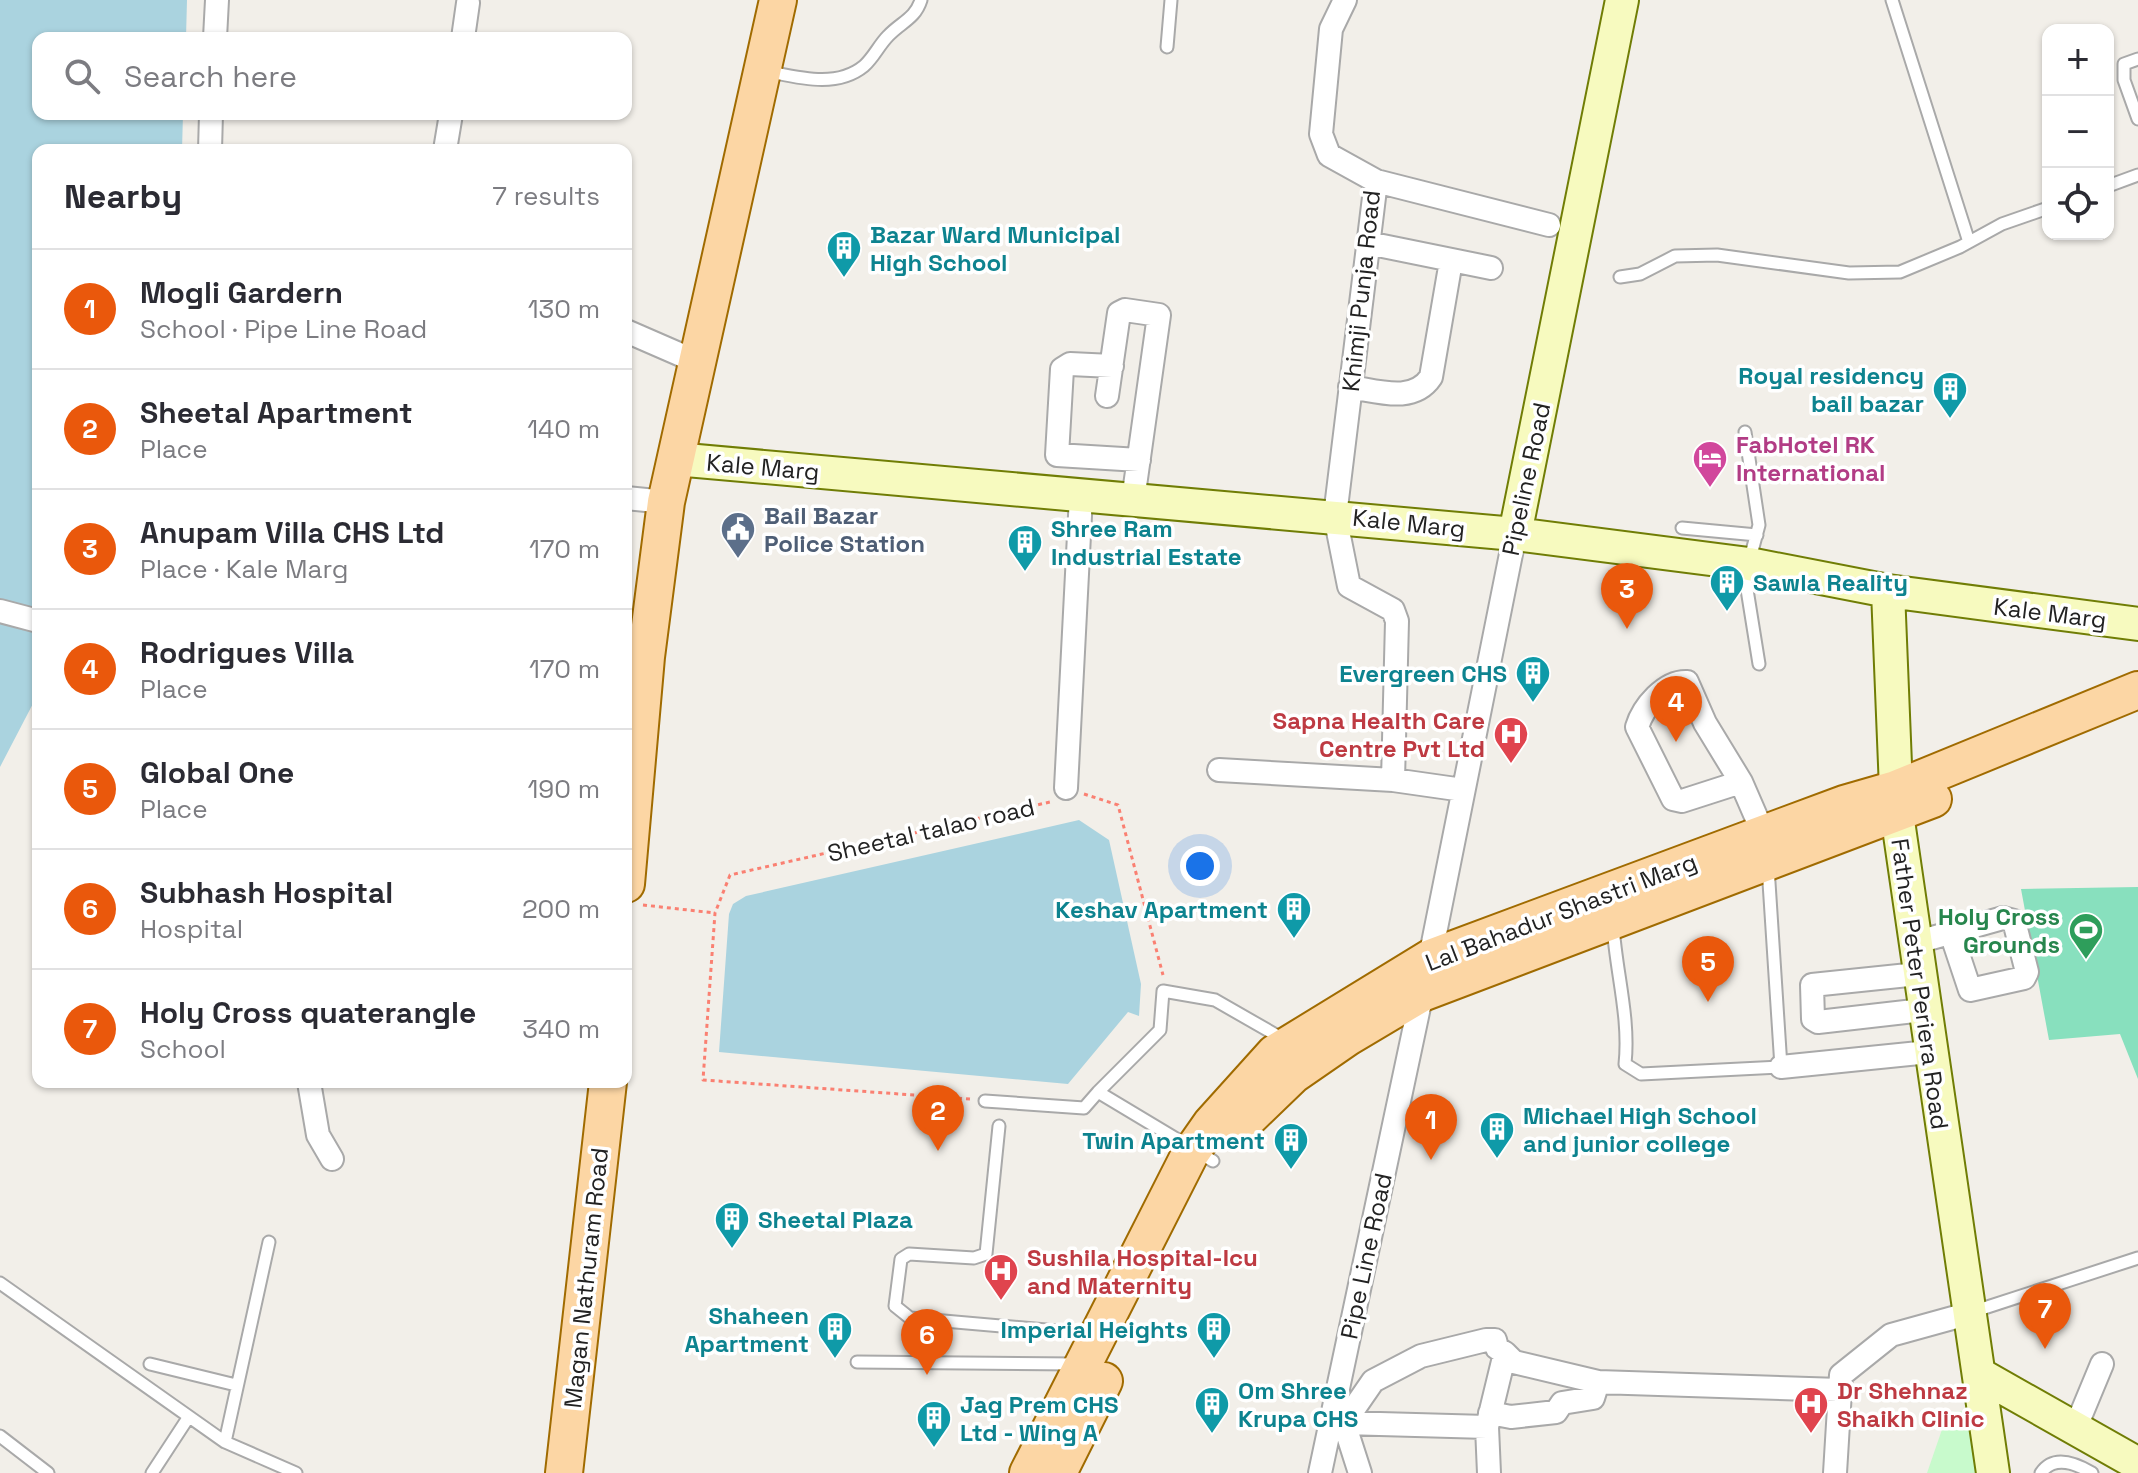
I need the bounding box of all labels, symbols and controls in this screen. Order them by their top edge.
map controls [2042,24,2114,240]
button: + [2042,24,2114,96]
search box [32,32,632,120]
icon: search [60,54,104,98]
text: Search here [124,57,297,96]
button: − [2042,96,2114,168]
button: locate [2042,168,2114,240]
text: Nearby [64,175,182,218]
text: 7 results [492,179,600,213]
street label: Khimji Punja Road [1335,189,1387,393]
place label: Bazar Ward Municipal High School [870,219,1120,278]
building icon: Bazar Ward Municipal High School [825,229,863,279]
text: Mogli Gardern [140,273,343,312]
text: 1 [84,292,96,326]
text: 130 m [528,292,600,326]
text: School · Pipe Line Road [140,312,427,346]
place label: Royal residency bail bazar [1738,360,1924,419]
building icon: Royal residency bail bazar [1931,370,1969,420]
text: Sheetal Apartment [140,393,413,432]
street label: Pipeline Road [1495,400,1557,558]
text: 2 [82,412,98,446]
text: 140 m [527,412,600,446]
place label: FabHotel RK International [1736,429,1886,488]
text: Place [140,432,208,466]
hotel icon: FabHotel RK International [1691,439,1729,489]
street label: Kale Marg [705,447,821,487]
place label: Bail Bazar Police Station [764,500,925,559]
street label: Kale Marg [1351,502,1467,544]
public building icon: Bail Bazar Police Station [719,510,757,560]
text: Anupam Villa CHS Ltd [140,513,444,552]
place label: Shree Ram Industrial Estate [1051,513,1242,572]
building icon: Shree Ram Industrial Estate [1006,523,1044,573]
text: 3 [82,532,98,566]
text: 170 m [529,532,600,566]
text: Place · Kale Marg [140,552,348,586]
pin: 3 [1601,563,1653,629]
building icon: Sawla Reality [1708,563,1746,613]
place label: Sawla Reality [1753,567,1908,598]
street label: Kale Marg [1992,591,2108,635]
text: Rodrigues Villa [140,633,354,672]
text: 4 [82,652,98,686]
text: 170 m [529,652,600,686]
building icon: Evergreen CHS [1514,654,1552,704]
place label: Evergreen CHS [1339,658,1507,689]
text: Place [140,672,208,706]
pin: 4 [1650,676,1702,742]
place label: Sapna Health Care Centre Pvt Ltd [1273,705,1485,764]
hospital icon: Sapna Health Care Centre Pvt Ltd [1492,715,1530,765]
text: Global One [140,753,294,792]
text: 5 [82,772,98,806]
text: 190 m [528,772,600,806]
street label: Sheetal talao road [824,791,1038,869]
text: Place [140,792,208,826]
street label: Father Peter Periera Road [1884,836,1956,1132]
your location [1180,846,1220,886]
street label: Lal Bahadur Shastri Marg [1421,846,1701,978]
text: Subhash Hospital [140,873,393,912]
building icon: Keshav Apartment [1275,890,1313,940]
text: 6 [82,892,98,926]
text: 200 m [522,892,600,926]
place label: Keshav Apartment [1055,894,1268,925]
place label: Holy Cross Grounds [1938,901,2060,960]
sports icon: Holy Cross Grounds [2067,911,2105,961]
text: Hospital [140,912,243,946]
pin: 5 [1682,936,1734,1002]
text: Holy Cross quaterangle [140,993,476,1032]
text: 7 [83,1012,97,1046]
text: 340 m [522,1012,600,1046]
text: School [140,1032,226,1066]
pin: 2 [912,1085,964,1151]
pin: 1 [1405,1094,1457,1160]
place label: Michael High School and junior college [1523,1100,1757,1159]
building icon: Michael High School and junior college [1478,1110,1516,1160]
building icon: Twin Apartment [1272,1121,1310,1171]
place label: Twin Apartment [1082,1125,1265,1156]
street label: Magan Nathuram Road [557,1146,615,1410]
street label: Pipe Line Road [1333,1170,1399,1342]
building icon: Sheetal Plaza [713,1200,751,1250]
place label: Sheetal Plaza [758,1204,913,1235]
place label: Sushila Hospital-Icu and Maternity [1027,1242,1258,1301]
hospital icon: Sushila Hospital-Icu and Maternity [982,1252,1020,1302]
pin: 7 [2019,1283,2071,1349]
place label: Shaheen Apartment [684,1300,809,1359]
pin: 6 [901,1309,953,1375]
building icon: Shaheen Apartment [816,1310,854,1360]
building icon: Imperial Heights [1195,1310,1233,1360]
place label: Imperial Heights [1001,1314,1188,1345]
place label: Om Shree Krupa CHS [1238,1375,1358,1434]
place label: Dr Shehnaz Shaikh Clinic [1837,1375,1984,1434]
building icon: Om Shree Krupa CHS [1193,1385,1231,1435]
hospital icon: Dr Shehnaz Shaikh Clinic [1792,1385,1830,1435]
place label: Jag Prem CHS Ltd - Wing A [960,1389,1119,1448]
building icon: Jag Prem CHS Ltd - Wing A [915,1399,953,1449]

